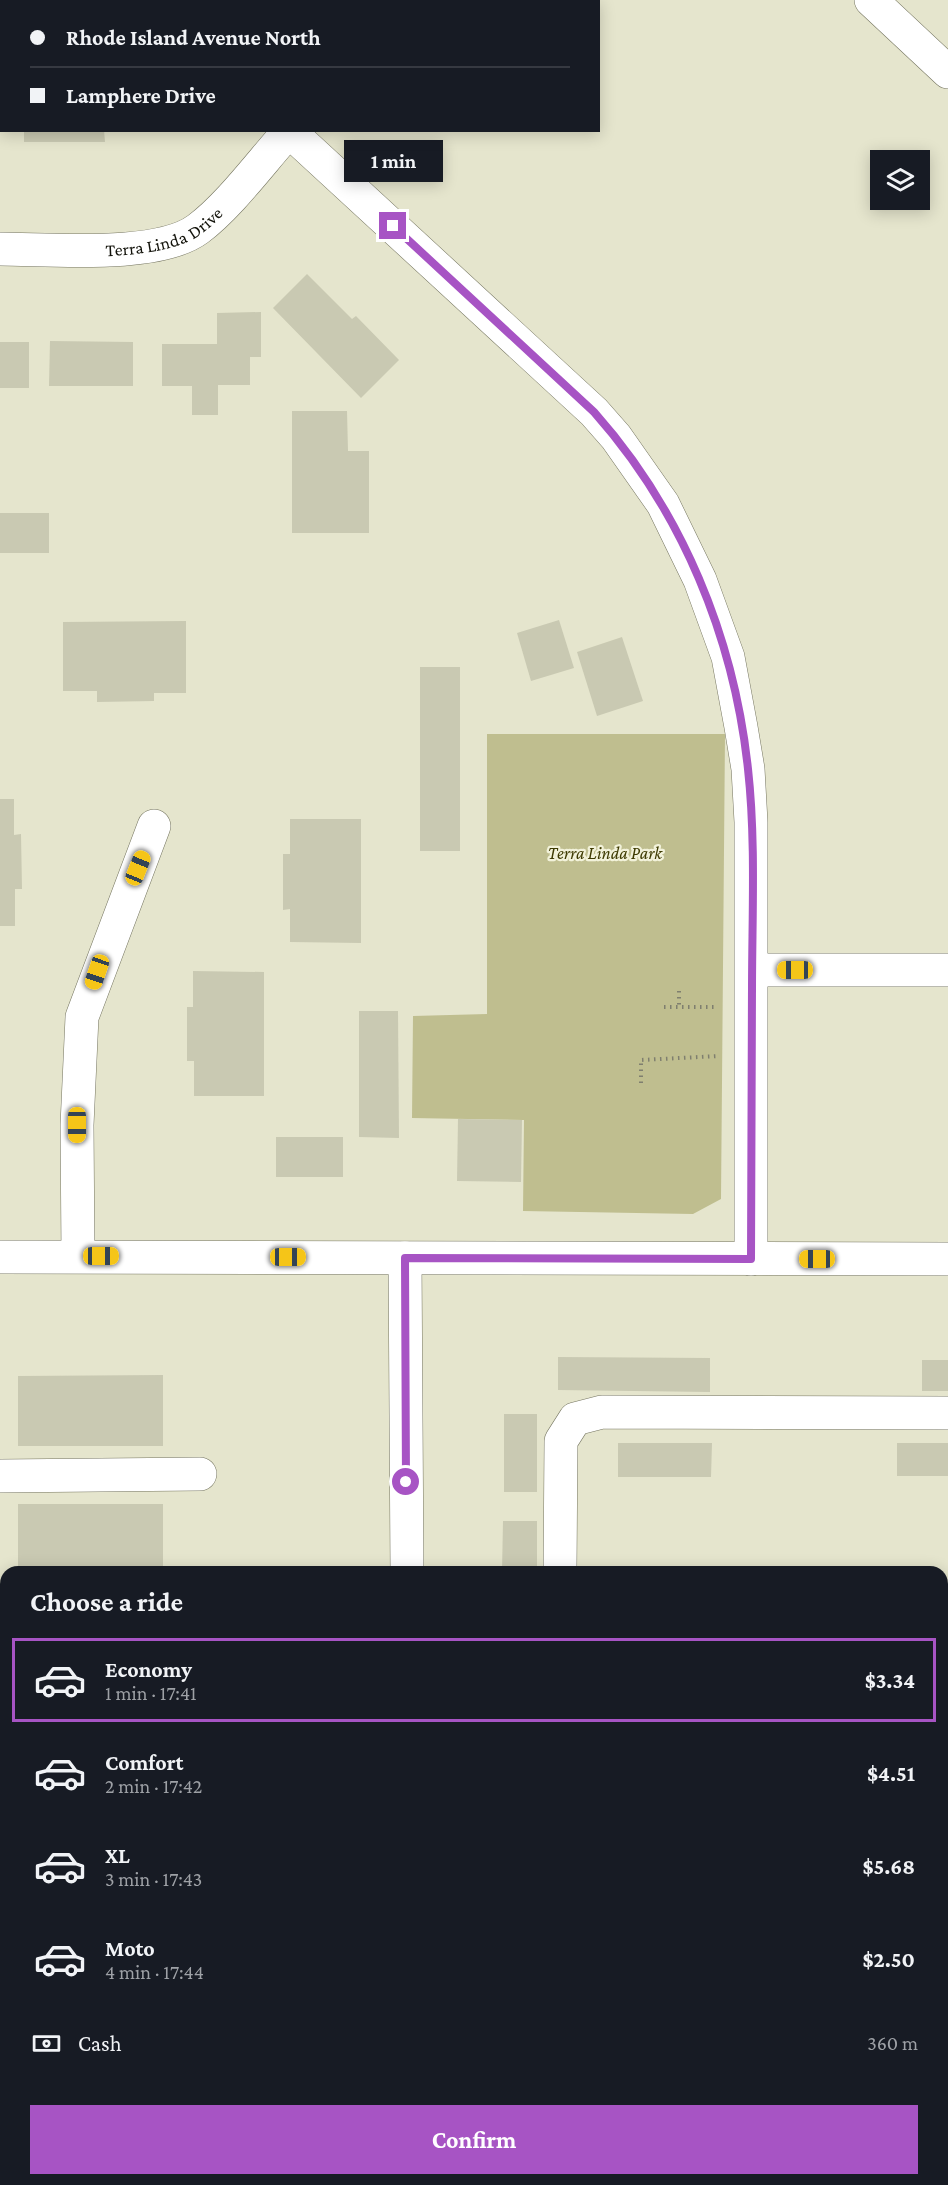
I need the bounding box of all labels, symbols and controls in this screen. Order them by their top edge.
text: Rhode Island Avenue North [66,25,321,50]
text: Lamphere Drive [66,83,216,108]
callout: 1 min [344,139,442,181]
text: 1 min [371,150,416,172]
map controls [870,150,930,210]
button: layers [870,150,930,210]
street label: Terra Linda Drive [105,203,227,260]
route end [379,212,406,239]
park label: Terra Linda Park [548,843,663,863]
car [123,848,153,888]
car [83,952,111,992]
car [777,961,813,979]
car [68,1107,86,1143]
car [83,1247,119,1265]
car [270,1248,306,1266]
car [799,1250,835,1268]
route start [392,1468,419,1495]
text: Choose a ride [30,1587,183,1617]
icon: car [33,1653,87,1707]
text: Economy [105,1657,192,1682]
text: $3.34 [865,1668,915,1693]
text: 1 min · 17:41 [105,1682,197,1704]
icon: car [33,1746,87,1800]
text: Comfort [105,1750,183,1775]
text: $4.51 [867,1761,915,1786]
text: 2 min · 17:42 [105,1775,202,1797]
icon: car [33,1839,87,1893]
text: XL [105,1843,130,1868]
text: $5.68 [863,1854,915,1879]
text: 3 min · 17:43 [105,1868,202,1890]
icon: car [33,1932,87,1986]
text: Moto [105,1936,155,1961]
text: $2.50 [863,1947,915,1972]
text: 4 min · 17:44 [105,1961,204,1983]
icon: cash [30,2027,63,2060]
text: Cash [78,2031,122,2056]
text: 360 m [867,2032,918,2054]
button: Confirm [30,2105,918,2174]

